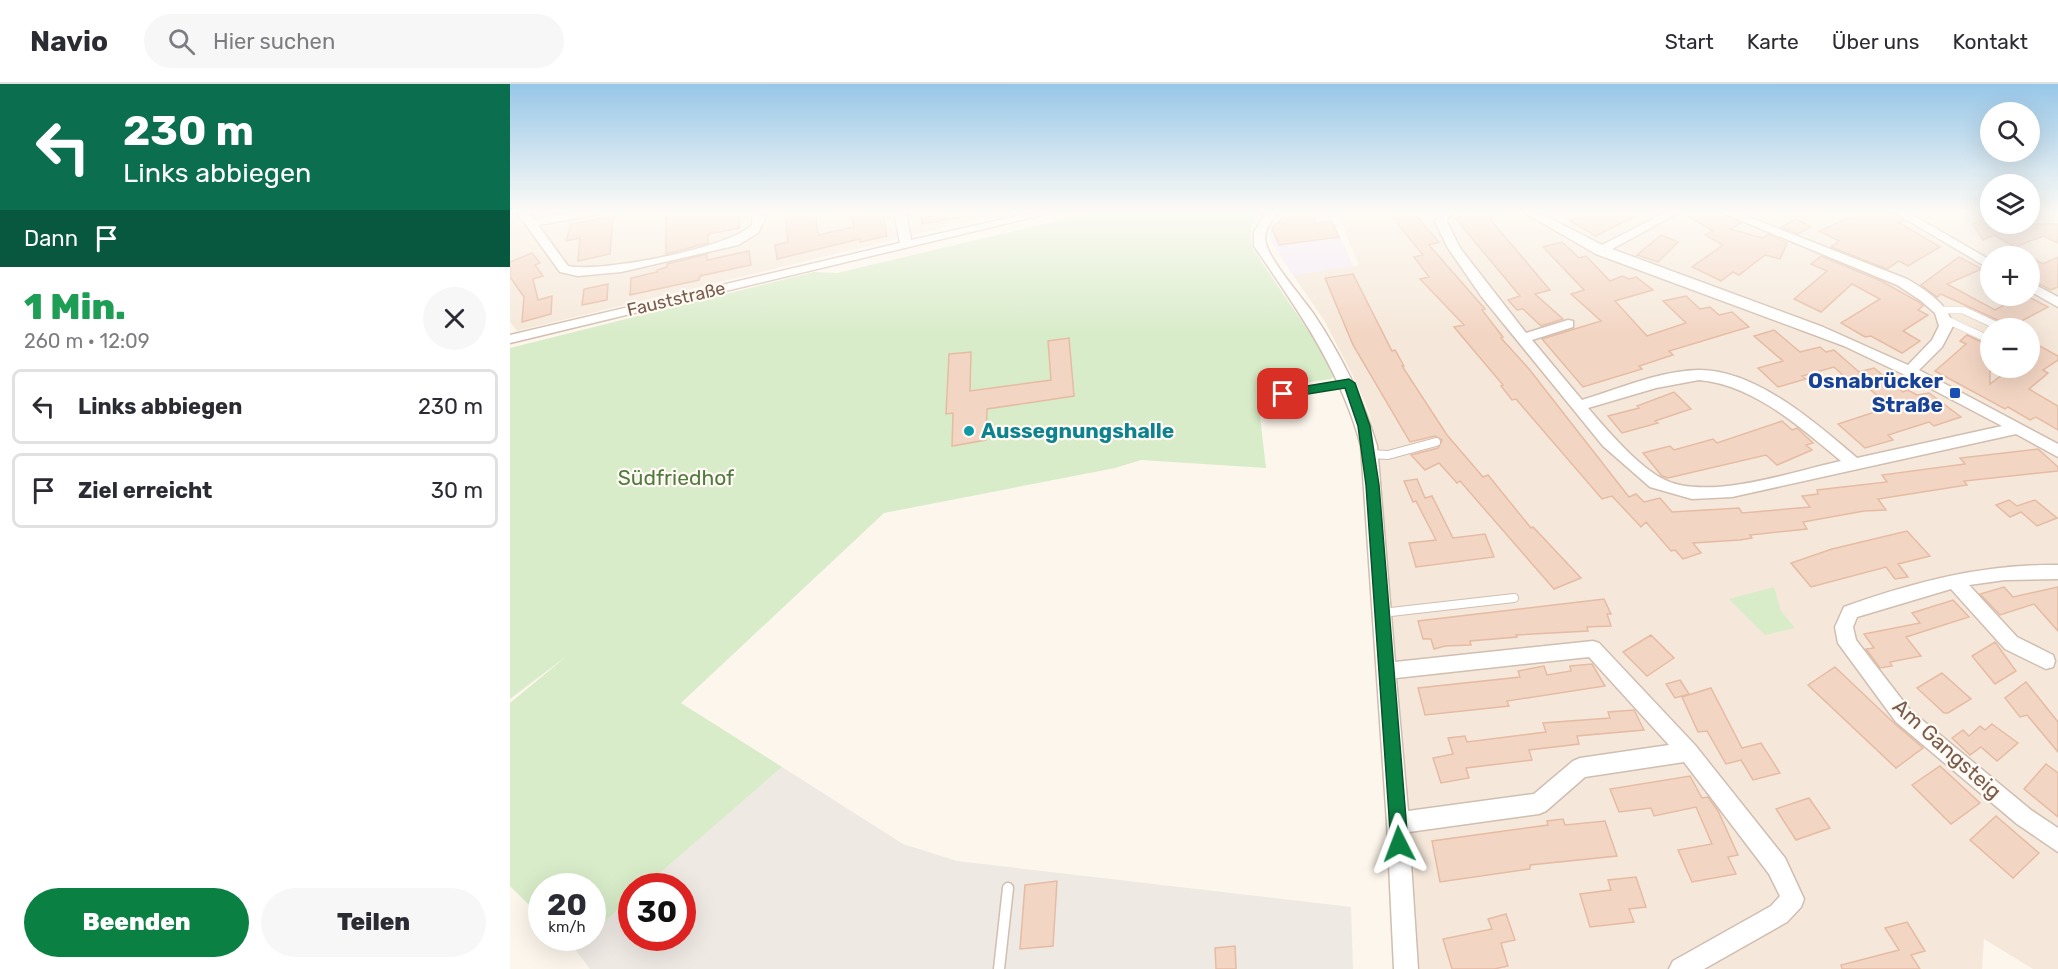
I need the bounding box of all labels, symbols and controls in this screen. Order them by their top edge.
search box [144,14,564,68]
text: Navio [30,25,108,58]
icon: search [165,25,198,58]
text: Hier suchen [213,28,335,55]
text: Start [1665,29,1714,54]
text: Karte [1747,29,1799,54]
text: Über uns [1832,29,1920,54]
text: Kontakt [1953,29,2028,54]
map controls [1980,102,2040,378]
button: search [1980,102,2040,162]
text: 230 m [123,106,254,156]
icon: left [24,108,102,186]
text: Links abbiegen [123,157,311,189]
button: layers [1980,174,2040,234]
icon: arrive [90,222,123,255]
text: Dann [24,225,78,252]
button: + [1980,246,2040,306]
street label: Fauststraße [625,277,727,321]
text: 1 Min. [24,285,126,328]
button: close [423,287,486,350]
button: − [1980,318,2040,378]
text: 260 m · 12:09 [24,329,150,353]
pin [1257,368,1308,419]
place label: Osnabrücker Straße [1808,368,1943,417]
icon: arrive [1266,377,1299,410]
marker: Osnabrücker Straße [1948,386,1962,400]
icon: left [27,390,60,423]
text: Links abbiegen [78,393,242,420]
text: 230 m [418,393,483,420]
place label: Aussegnungshalle [981,418,1174,443]
marker: Aussegnungshalle [962,424,976,438]
park label: Südfriedhof [618,465,734,490]
icon: arrive [27,474,60,507]
text: Ziel erreicht [78,477,212,504]
text: 30 m [431,477,483,504]
street label: Am Gangsteig [1888,693,2007,804]
position arrow [1367,812,1431,876]
speed limit sign: 30 [618,873,696,951]
text: 20 [547,887,587,923]
button: Beenden [24,888,249,957]
button: Teilen [261,888,486,957]
text: km/h [548,918,586,936]

